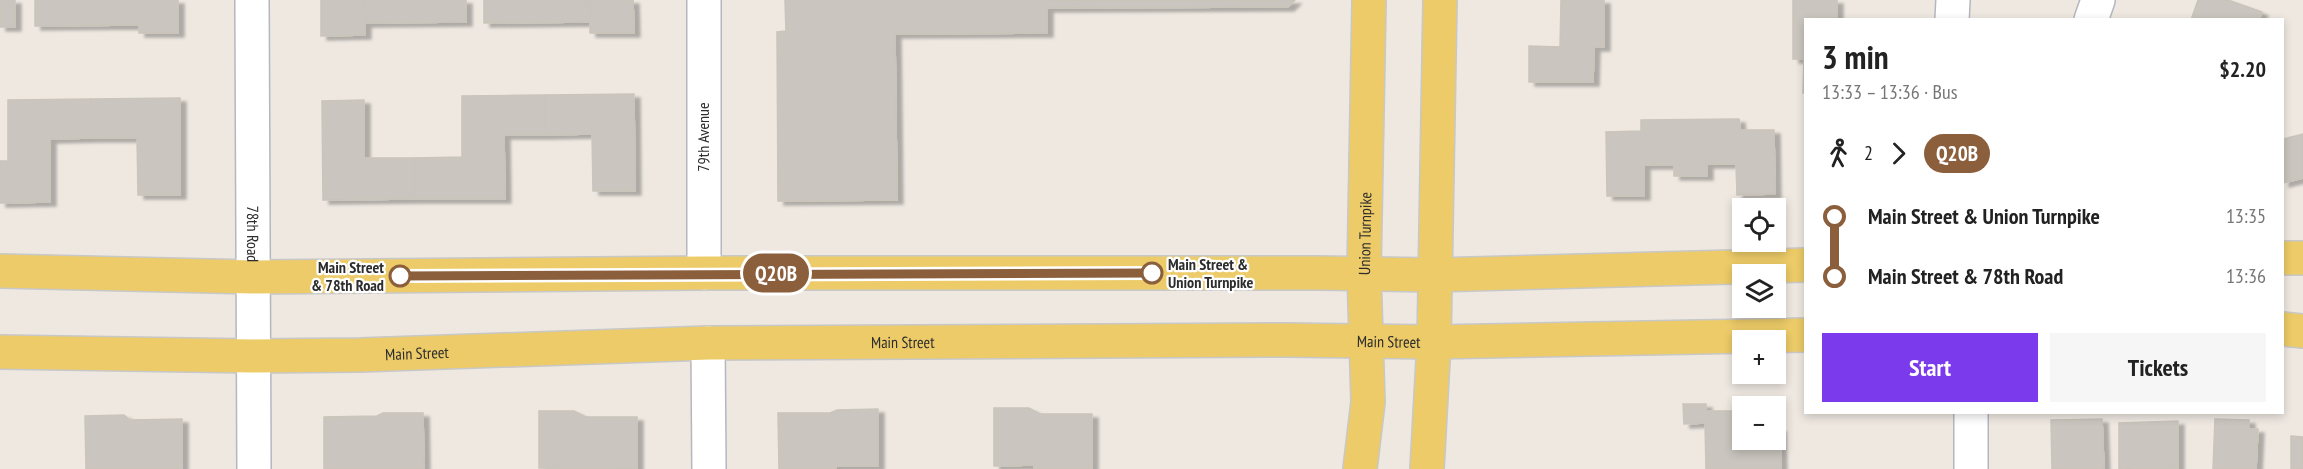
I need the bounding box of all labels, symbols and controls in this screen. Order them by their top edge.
text: 3 min [1822,35,1889,78]
text: $2.20 [2219,55,2266,83]
text: 13:33 – 13:36 · Bus [1822,79,1957,105]
street label: 79th Avenue [693,102,713,172]
icon: walk [1822,137,1855,170]
icon: forward [1882,137,1915,170]
text: 2 [1864,140,1873,166]
text: Q20B [1936,140,1978,167]
street label: Union Turnpike [1354,192,1375,275]
map controls [1732,198,1786,450]
button: locate [1732,198,1786,252]
text: Main Street & Union Turnpike [1868,202,2100,230]
text: 13:35 [2226,203,2266,229]
street label: 78th Road [243,206,263,262]
line badge: Q20B [734,254,818,292]
place label: Main Street & Union Turnpike [1168,254,1254,292]
place label: Main Street & 78th Road [311,257,384,295]
text: Q20B [755,260,797,287]
marker: Main Street & Union Turnpike [1141,262,1163,284]
text: Main Street & 78th Road [1868,262,2063,290]
text: 13:36 [2226,263,2266,289]
button: layers [1732,264,1786,318]
marker: Main Street & 78th Road [389,265,411,287]
button: + [1732,330,1786,384]
street label: Main Street [1357,331,1421,352]
street label: Main Street [871,332,935,352]
button: Start [1822,333,2038,402]
button: Tickets [2050,333,2266,402]
street label: Main Street [385,342,450,364]
button: − [1732,396,1786,450]

